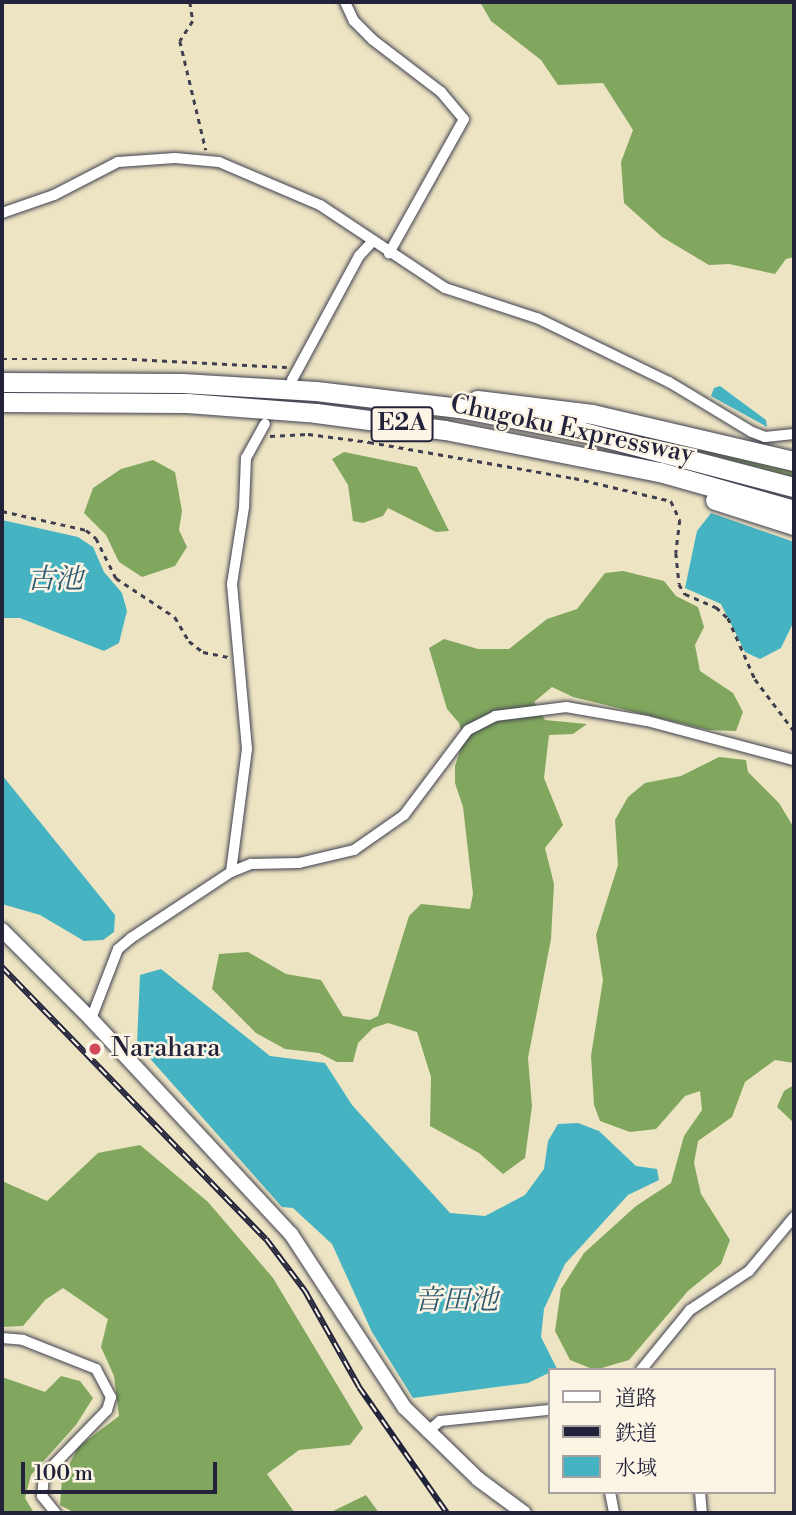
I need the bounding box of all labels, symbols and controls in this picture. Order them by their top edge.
street label: Chugoku Expressway [447,389,697,471]
road number: E2A [370,404,434,444]
water label: 古池 [27,563,83,597]
place label: Narahara [111,1033,220,1065]
marker: Narahara [85,1039,105,1059]
water label: 音田池 [414,1284,498,1318]
legend [548,1368,775,1494]
text: 道路 [615,1386,657,1412]
text: 鉄道 [615,1421,657,1447]
scale bar [24,1448,220,1492]
text: 水域 [615,1456,657,1482]
text: 100 m [34,1461,93,1487]

